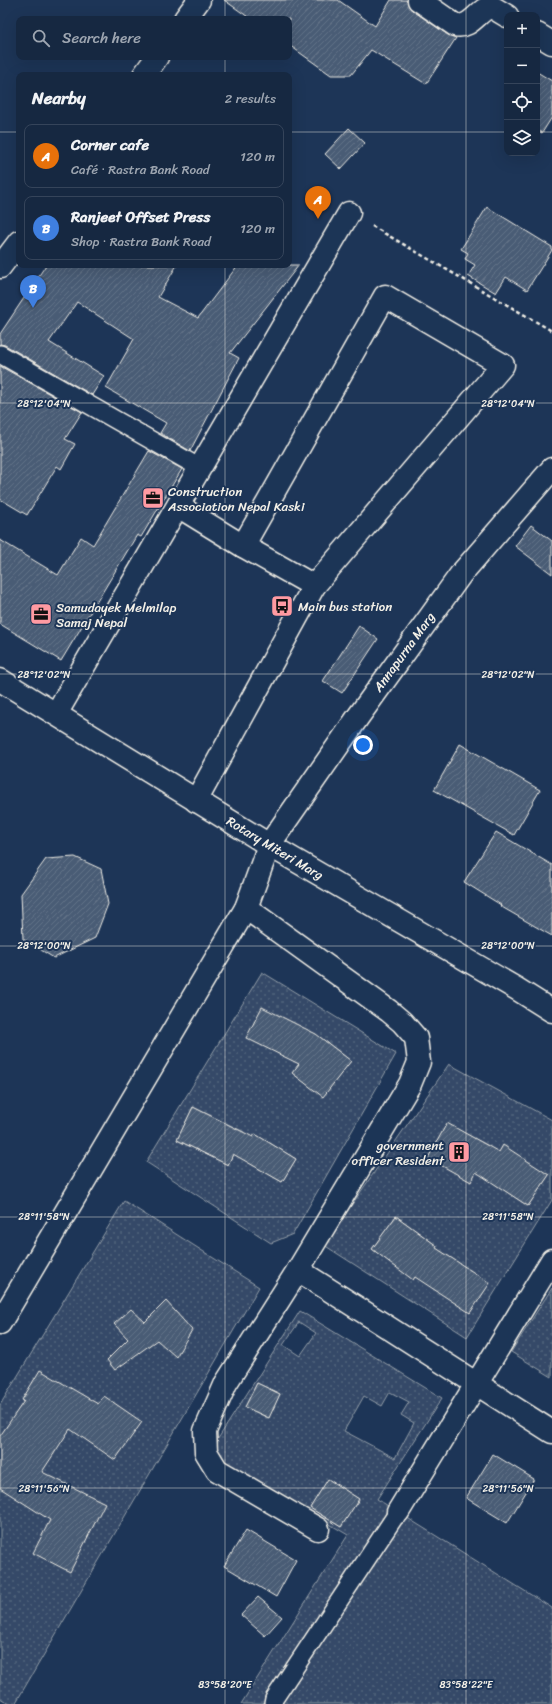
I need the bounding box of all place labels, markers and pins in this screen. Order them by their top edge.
pin: A [305,186,331,219]
pin: B [20,275,46,308]
place label: Construction Association Nepal Kaski [167,480,305,518]
office icon: Construction Association Nepal Kaski [140,485,166,511]
bus stop icon: Main bus station [269,593,295,619]
place label: Main bus station [298,595,392,618]
place label: Samudayek Melmilap Samaj Nepal [56,596,176,634]
office icon: Samudayek Melmilap Samaj Nepal [28,601,54,627]
place label: government officer Resident [352,1134,445,1172]
building icon: government officer Resident [446,1139,472,1165]

